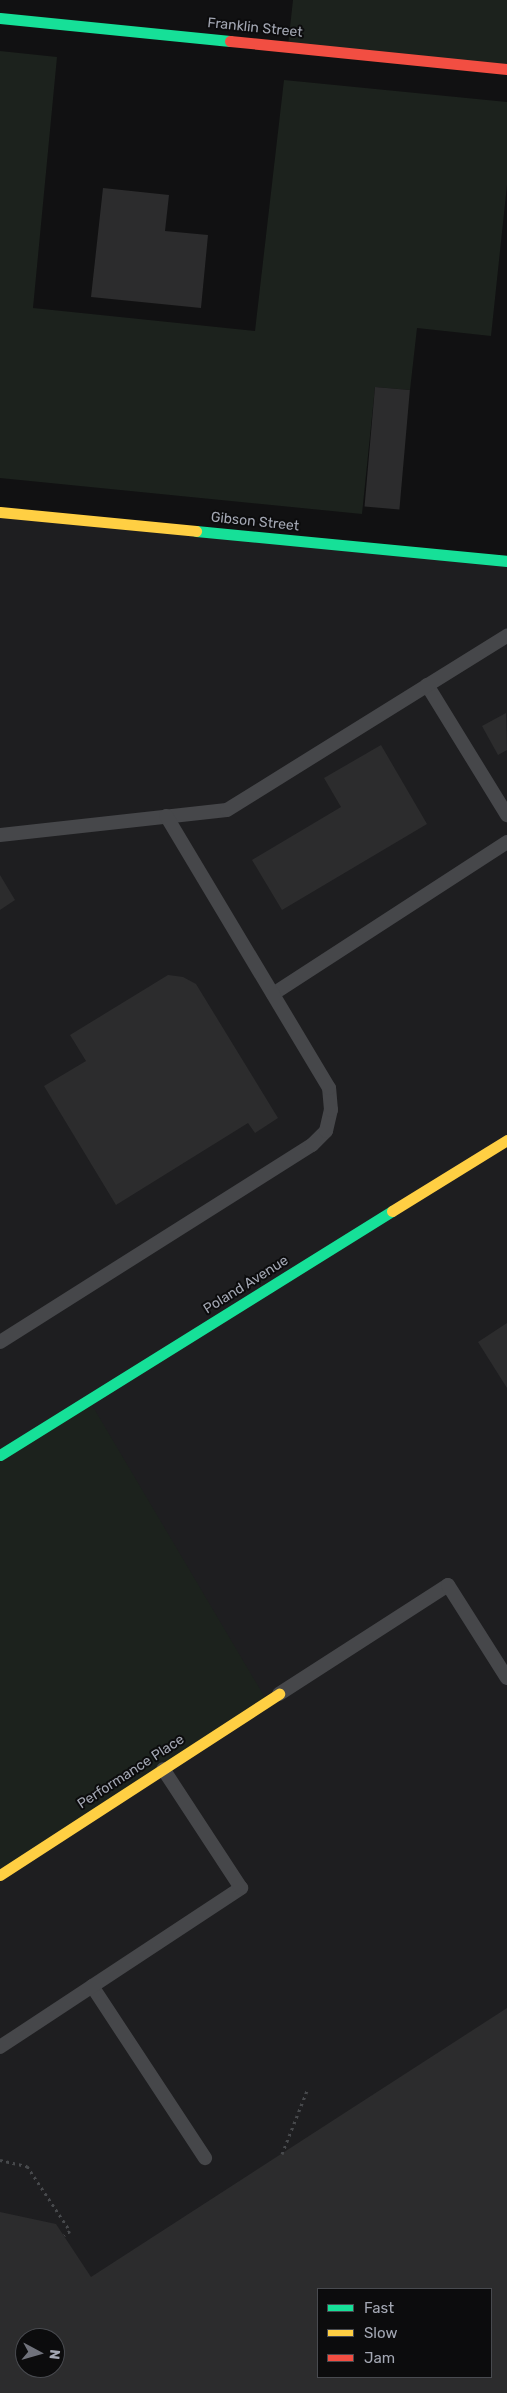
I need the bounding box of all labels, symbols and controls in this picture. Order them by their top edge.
street label: Franklin Street [206,15,304,41]
street label: Gibson Street [210,509,300,535]
street label: Poland Avenue [200,1252,292,1318]
street label: Performance Place [74,1731,188,1813]
legend [317,2288,492,2378]
text: Fast [364,2299,394,2317]
text: Slow [364,2324,397,2342]
north arrow [15,2328,65,2378]
text: N [45,2349,63,2360]
text: Jam [364,2349,395,2367]

